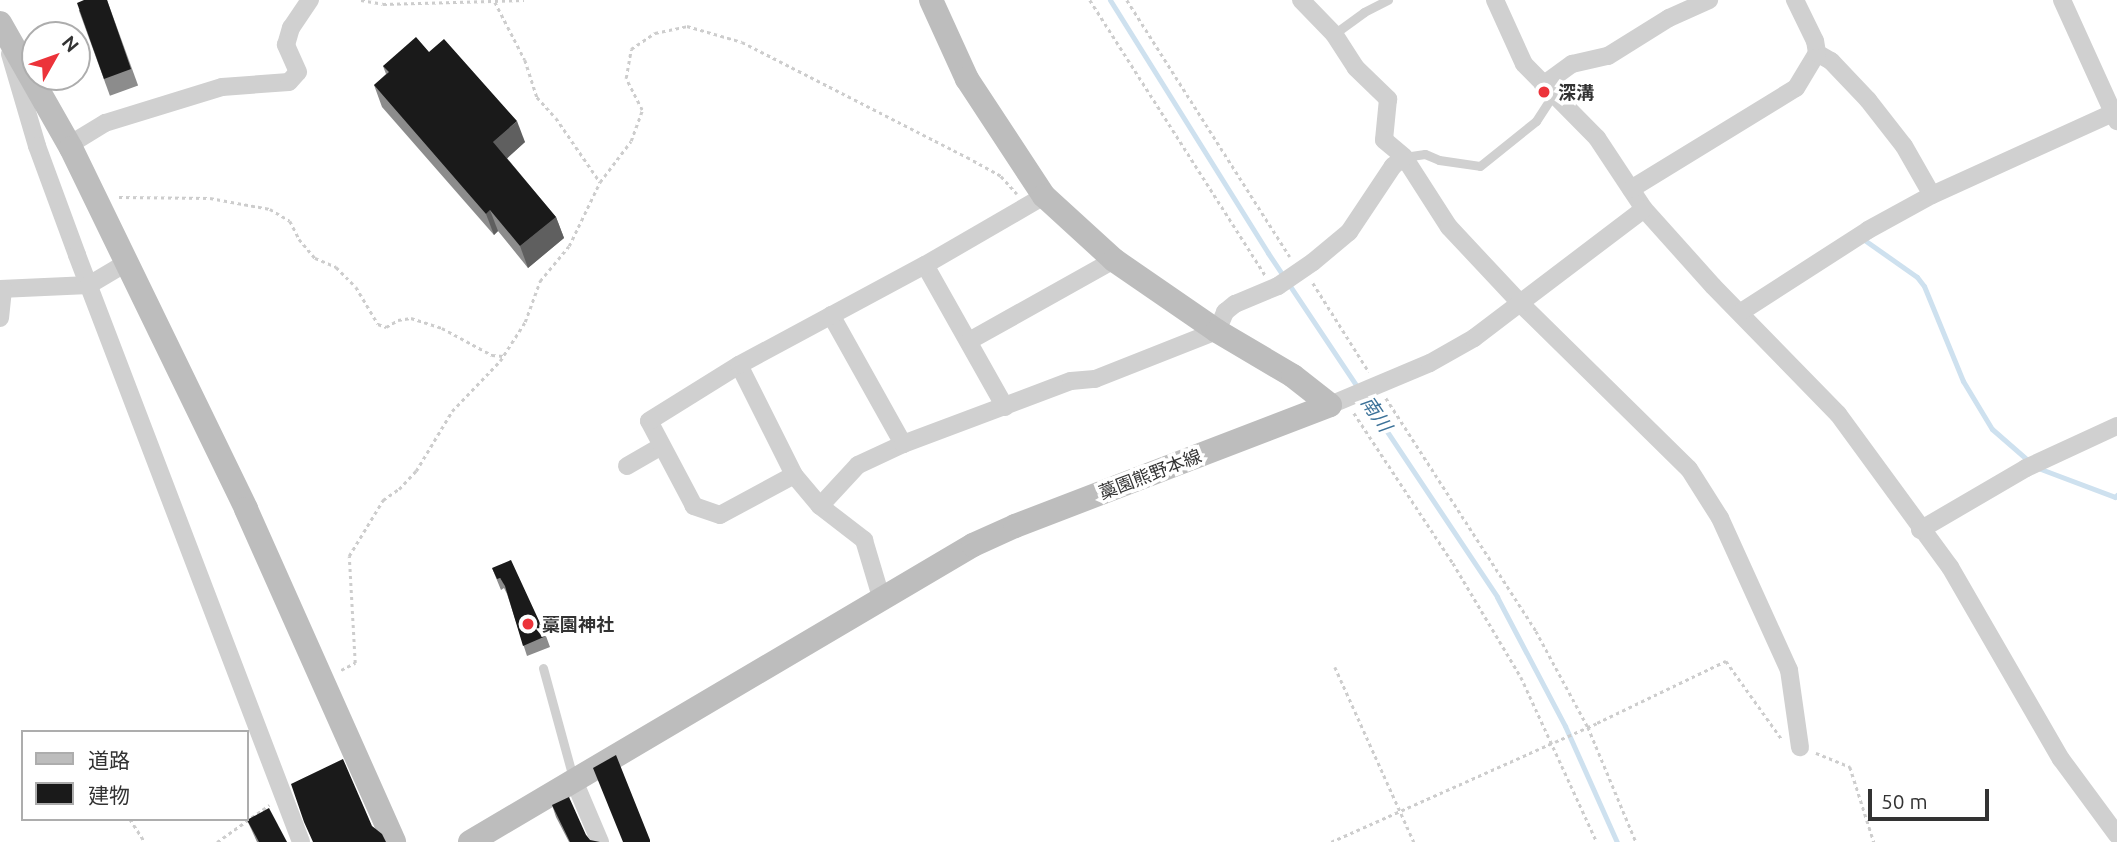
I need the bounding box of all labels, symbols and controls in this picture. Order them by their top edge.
north arrow [21,21,91,91]
text: N [58,31,84,56]
place label: 深溝 [1558,81,1594,103]
marker: 深溝 [1536,84,1552,100]
water label: 南川 [1356,392,1396,436]
street label: 藁園熊野本線 [1096,445,1204,503]
place label: 藁園神社 [542,613,614,635]
marker: 藁園神社 [520,616,536,632]
legend [21,730,248,821]
text: 道路 [88,748,130,772]
scale bar [1872,776,1993,820]
text: 建物 [88,783,130,807]
text: 50 m [1881,789,1928,813]

